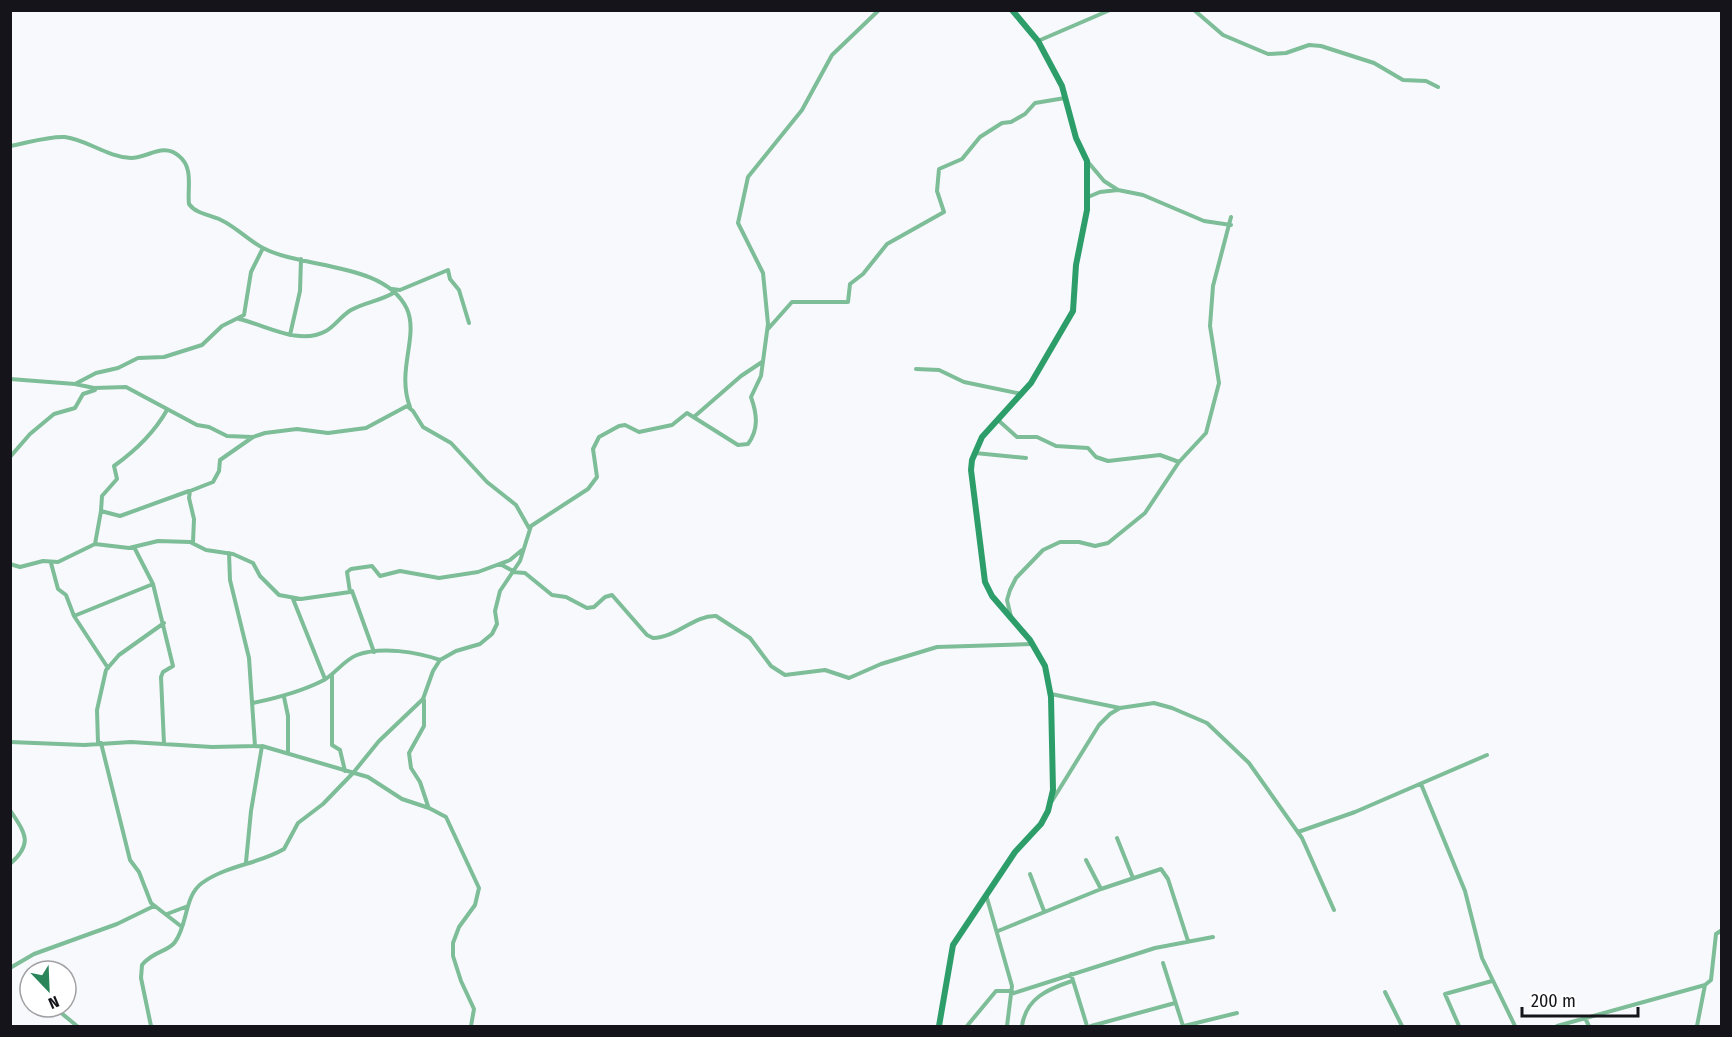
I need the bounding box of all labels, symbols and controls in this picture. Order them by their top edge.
north arrow [18,959,78,1019]
scale bar [1522,980,1638,1018]
text: 200 m [1531,990,1576,1012]
text: N [46,992,62,1013]

